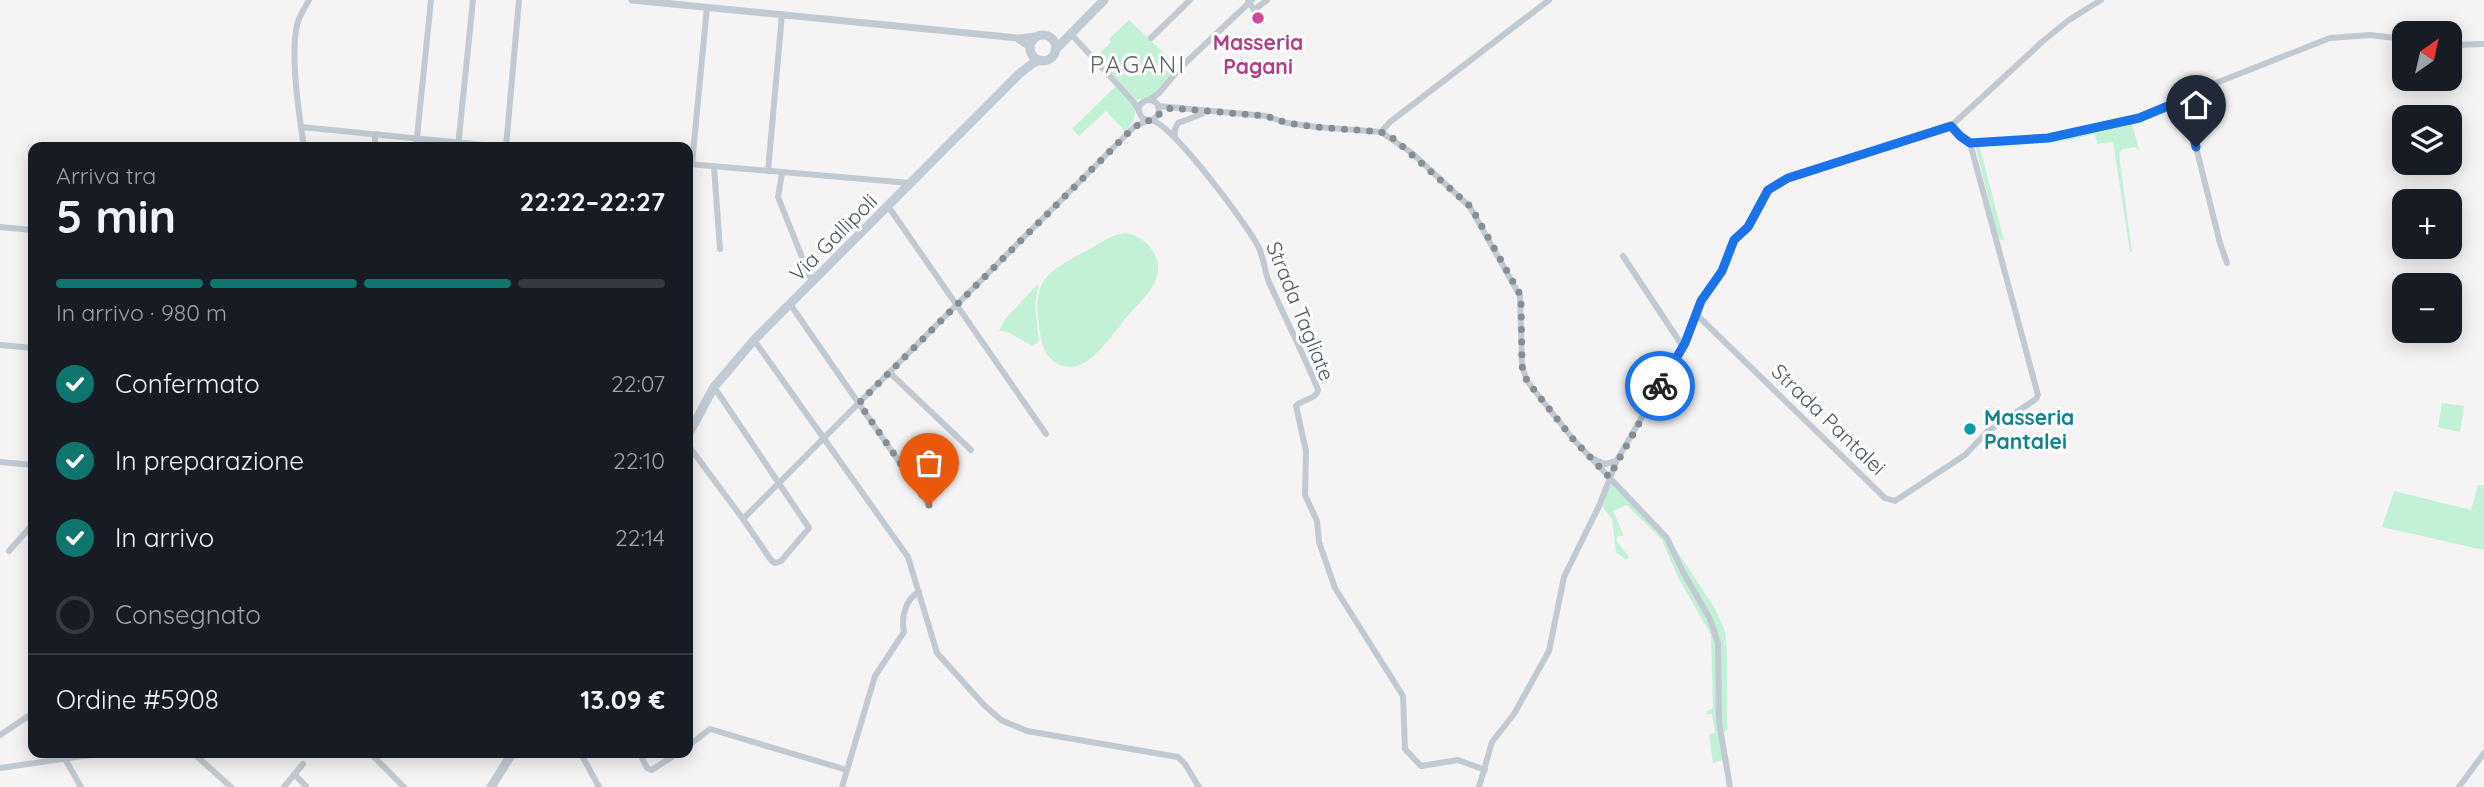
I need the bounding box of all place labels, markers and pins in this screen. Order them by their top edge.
marker: Masseria Pagani [1250,10,1266,26]
place label: Masseria Pagani [1213,29,1303,79]
pin [2166,75,2226,147]
place label: Masseria Pantalei [1984,404,2074,454]
marker: Masseria Pantalei [1962,421,1978,437]
pin [899,433,959,505]

